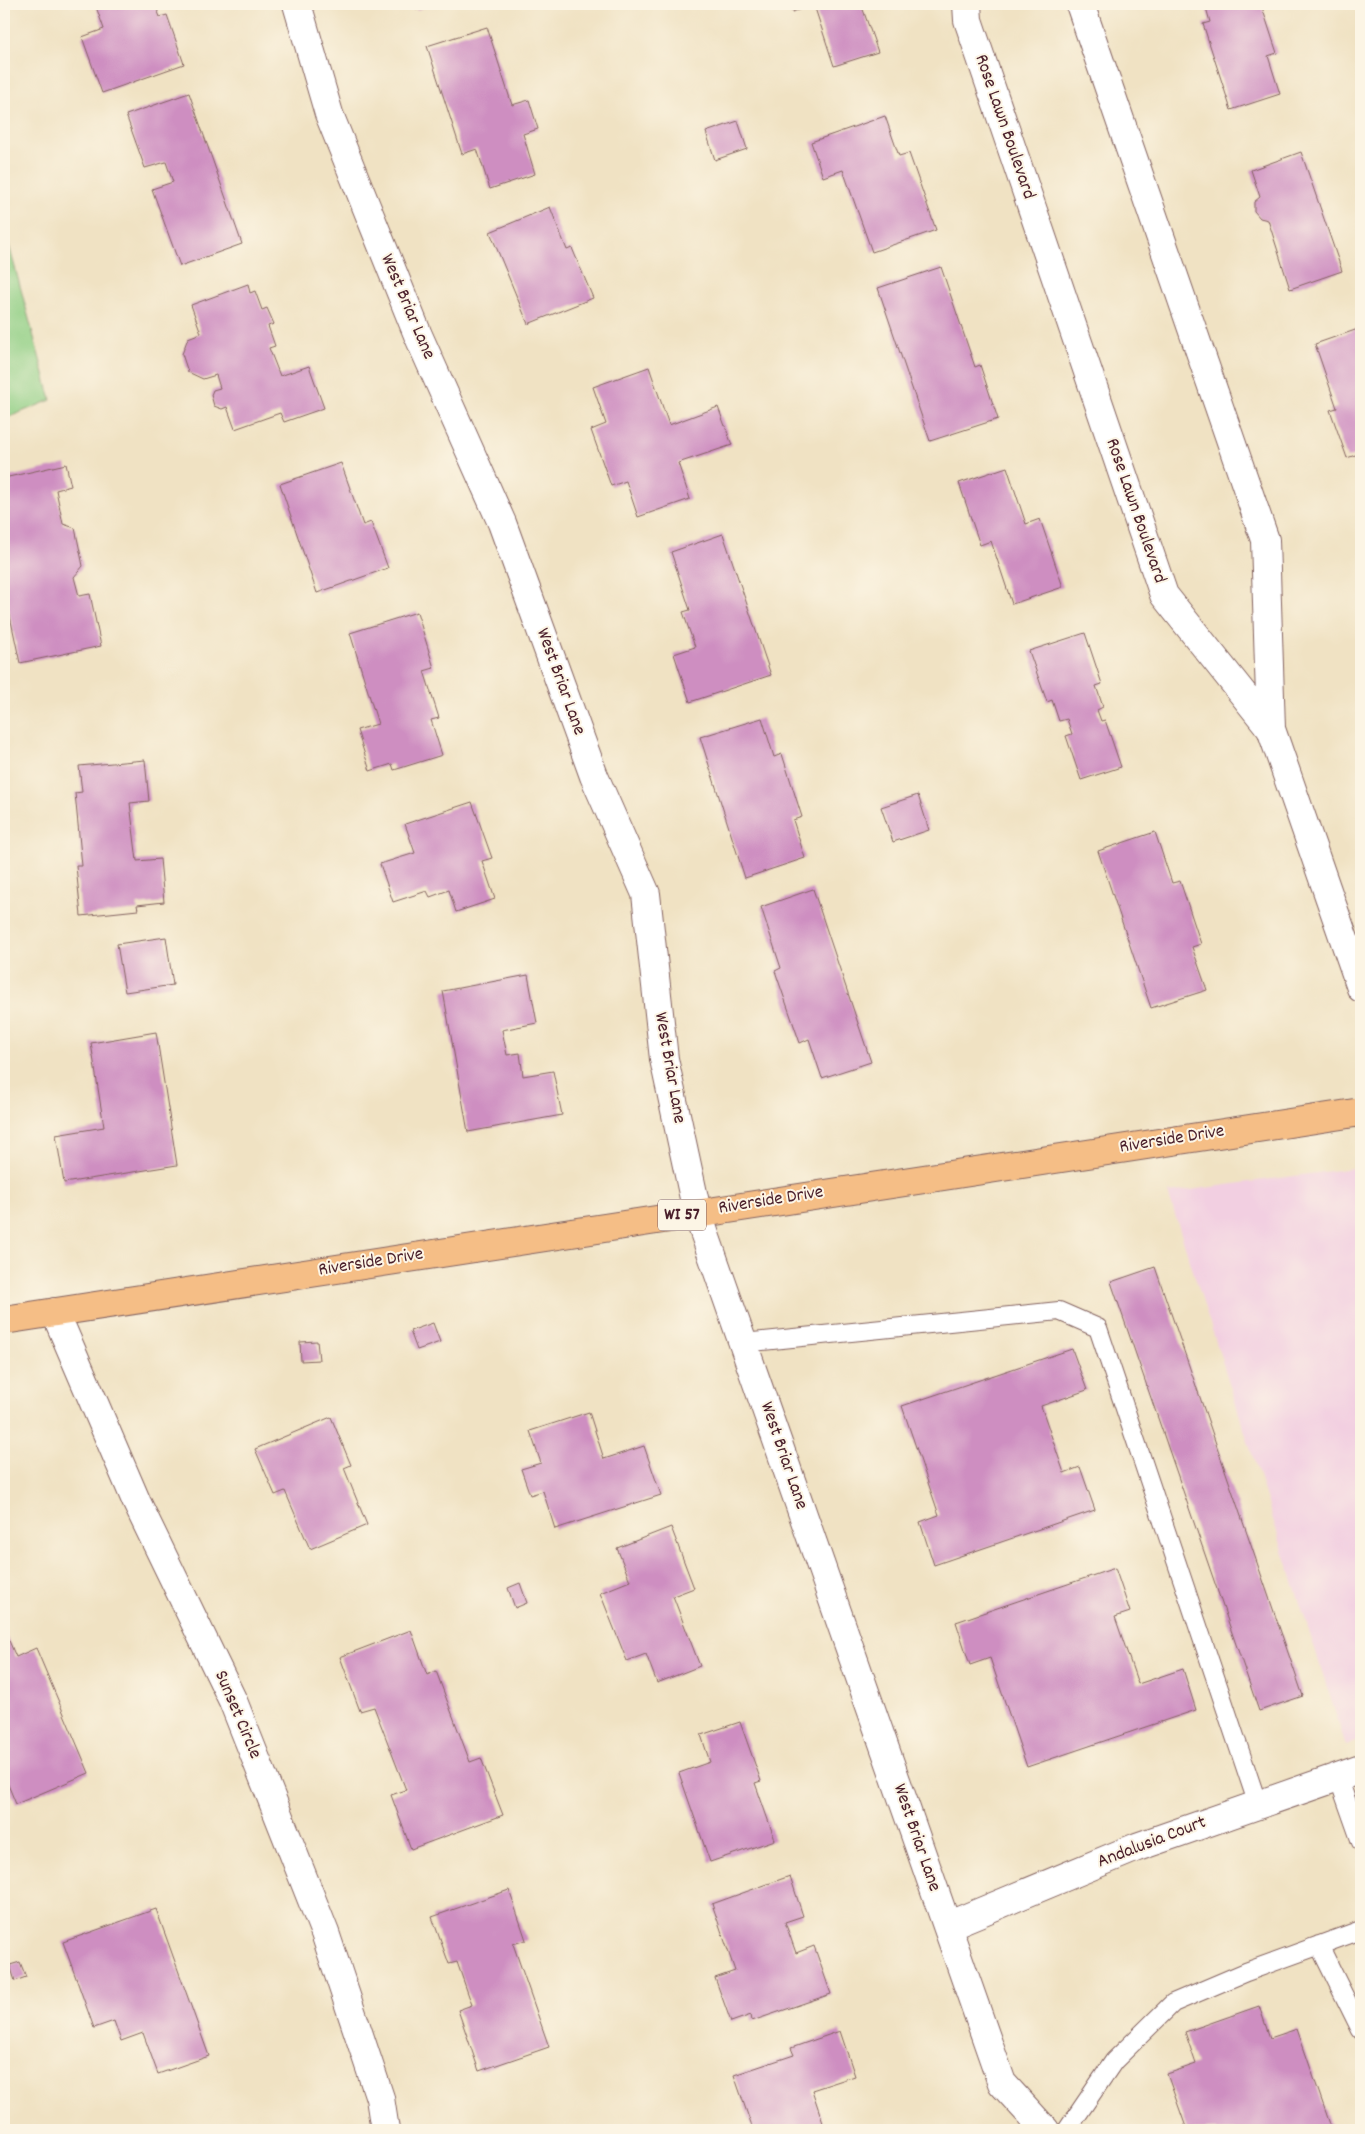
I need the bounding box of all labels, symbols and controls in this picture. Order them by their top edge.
street label: Rose Lawn Boulevard [967,51,1041,203]
street label: West Briar Lane [373,250,441,364]
street label: Rose Lawn Boulevard [1098,435,1172,587]
street label: West Briar Lane [528,625,592,739]
street label: West Briar Lane [646,1010,692,1126]
street label: Riverside Drive [1118,1118,1226,1162]
street label: Riverside Drive [717,1179,825,1223]
road number: WI 57 [658,1200,706,1230]
street label: Riverside Drive [317,1241,425,1285]
street label: West Briar Lane [752,1399,814,1513]
street label: Sunset Circle [206,1667,268,1763]
street label: West Briar Lane [885,1781,947,1895]
street label: Andalusia Court [1094,1810,1210,1876]

